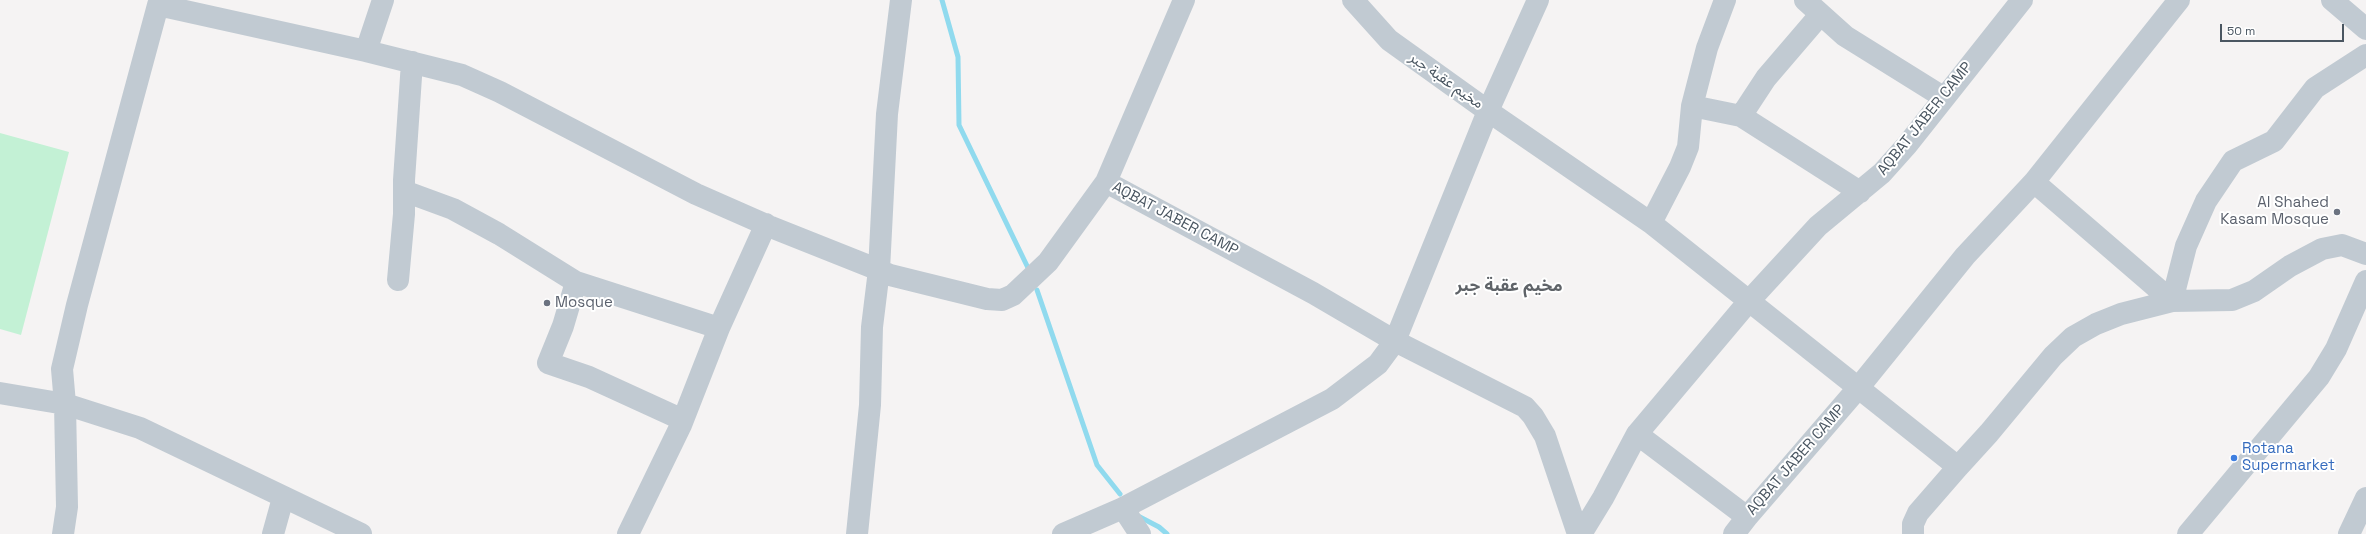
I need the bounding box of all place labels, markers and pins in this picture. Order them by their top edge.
place label: Al Shahed Kasam Mosque [2220,194,2329,229]
marker: Al Shahed Kasam Mosque [2332,207,2342,217]
place label: Mosque [555,294,613,312]
marker: Mosque [542,298,552,308]
place label: Rotana Supermarket [2242,440,2335,475]
marker: Rotana Supermarket [2229,453,2239,463]

